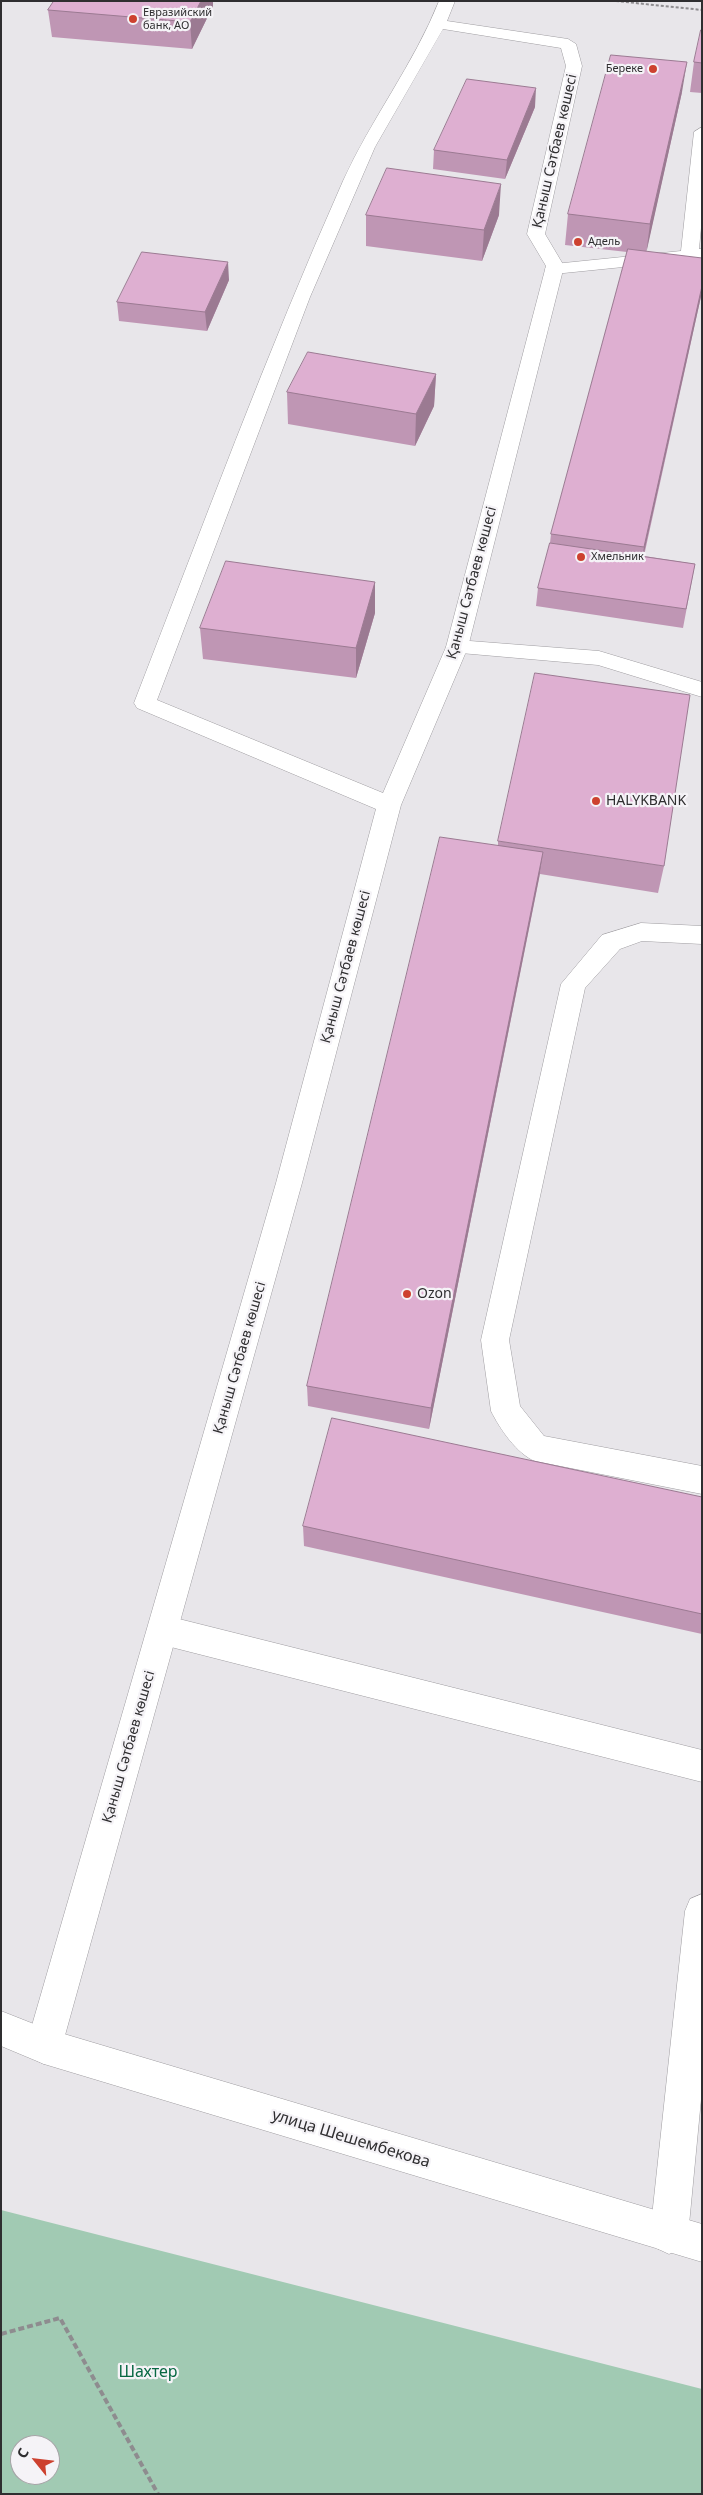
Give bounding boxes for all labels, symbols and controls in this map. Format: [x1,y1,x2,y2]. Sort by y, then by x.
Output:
place label: Евразийский банк, АО [143,6,212,32]
marker: Евразийский банк, АО [127,13,139,25]
place label: Береке [606,62,643,76]
marker: Береке [647,63,659,75]
street label: Қаныш Сәтбаев көшесі [529,72,581,230]
place label: Адель [588,235,620,249]
marker: Адель [572,236,584,248]
street label: Қаныш Сәтбаев көшесі [444,505,500,661]
place label: Хмельник [591,550,644,564]
marker: Хмельник [575,551,587,563]
place label: HALYKBANK [606,793,686,809]
marker: HALYKBANK [590,795,602,807]
street label: Қаныш Сәтбаев көшесі [318,889,374,1045]
street label: Қаныш Сәтбаев көшесі [210,1280,270,1436]
place label: Ozon [417,1286,452,1302]
marker: Ozon [401,1288,413,1300]
street label: Қаныш Сәтбаев көшесі [99,1669,159,1825]
street label: улица Шешембекова [270,2106,432,2172]
park label: Шахтер [118,2362,178,2382]
north arrow [10,2435,60,2485]
text: С [12,2444,33,2462]

